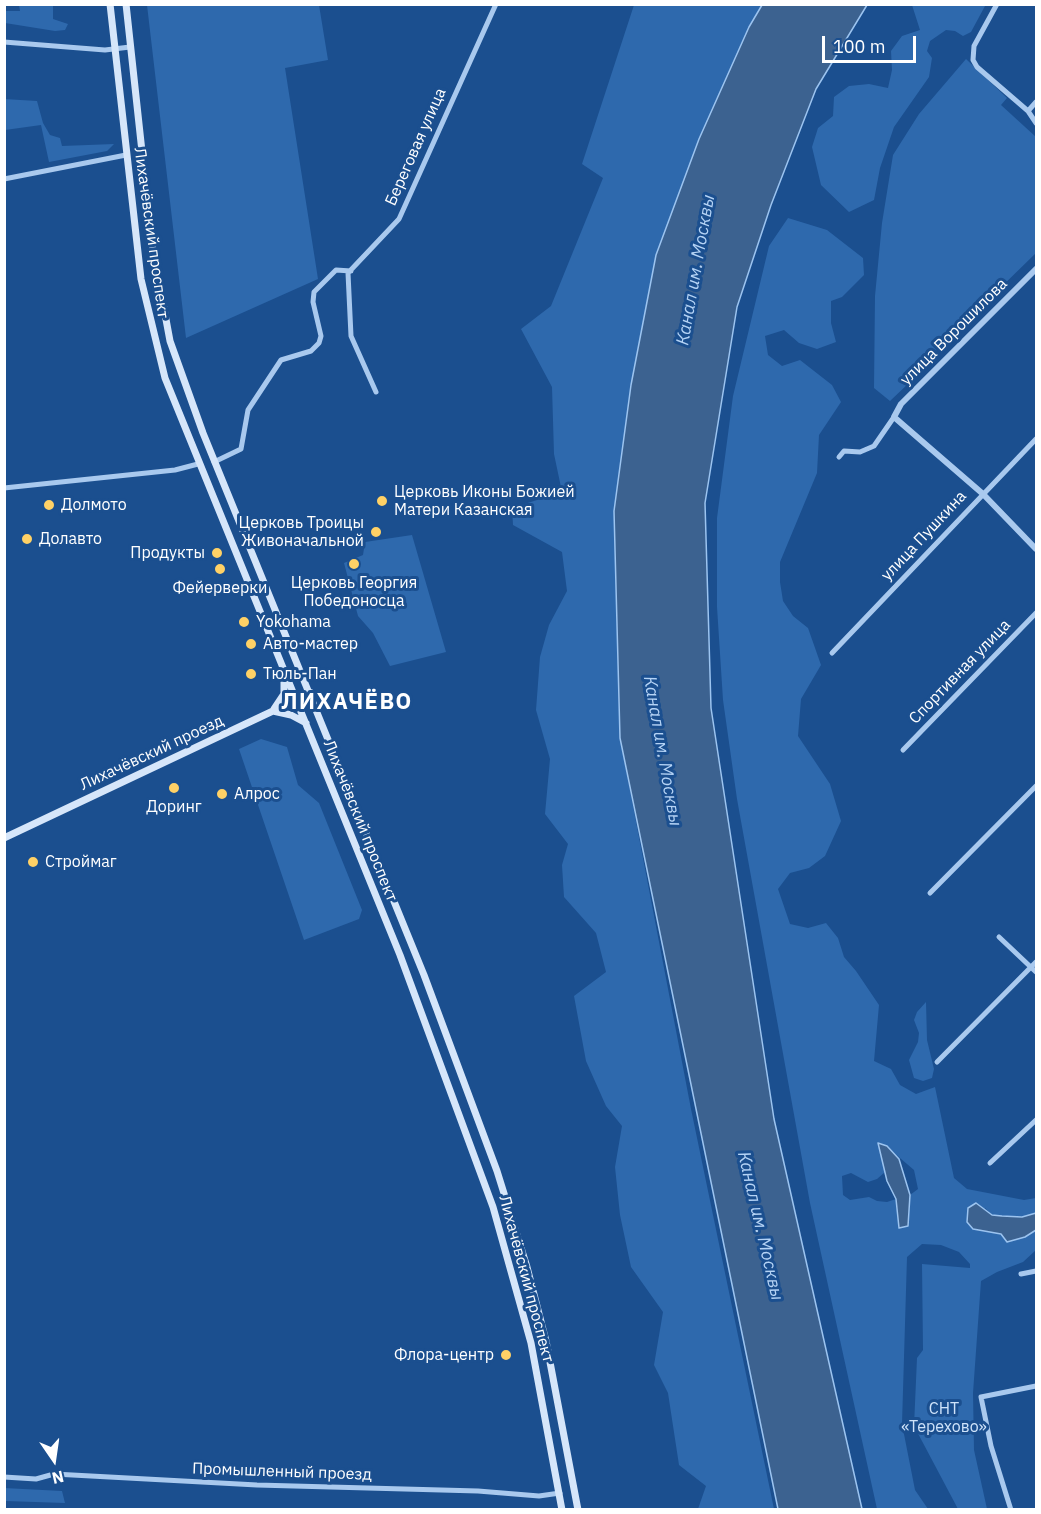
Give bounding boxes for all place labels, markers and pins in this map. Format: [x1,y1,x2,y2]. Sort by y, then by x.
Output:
place label: Церковь Иконы Божией Матери Казанская [394,482,575,520]
marker: Церковь Иконы Божией Матери Казанская [375,494,389,508]
place label: Долмото [61,495,127,515]
marker: Долмото [42,498,56,512]
place label: Церковь Троицы Живоначальной [239,513,364,551]
marker: Церковь Троицы Живоначальной [369,525,383,539]
place label: Долавто [39,529,102,549]
marker: Долавто [20,532,34,546]
place label: Продукты [130,543,205,563]
marker: Продукты [210,546,224,560]
marker: Церковь Георгия Победоносца [347,557,361,571]
marker: Фейерверки [213,562,227,576]
place label: Церковь Георгия Победоносца [291,573,417,611]
place label: Фейерверки [173,578,267,598]
place label: Yokohama [256,612,331,632]
marker: Yokohama [237,615,251,629]
place label: Авто-мастер [263,634,358,654]
marker: Авто-мастер [244,637,258,651]
place label: Тюль-Пан [263,664,337,684]
marker: Тюль-Пан [244,667,258,681]
marker: Доринг [167,781,181,795]
place label: Алрос [234,784,280,804]
marker: Алрос [215,787,229,801]
place label: Доринг [146,797,202,817]
place label: Строймаг [45,852,117,872]
marker: Строймаг [26,855,40,869]
place label: Флора-центр [394,1345,494,1365]
marker: Флора-центр [499,1348,513,1362]

